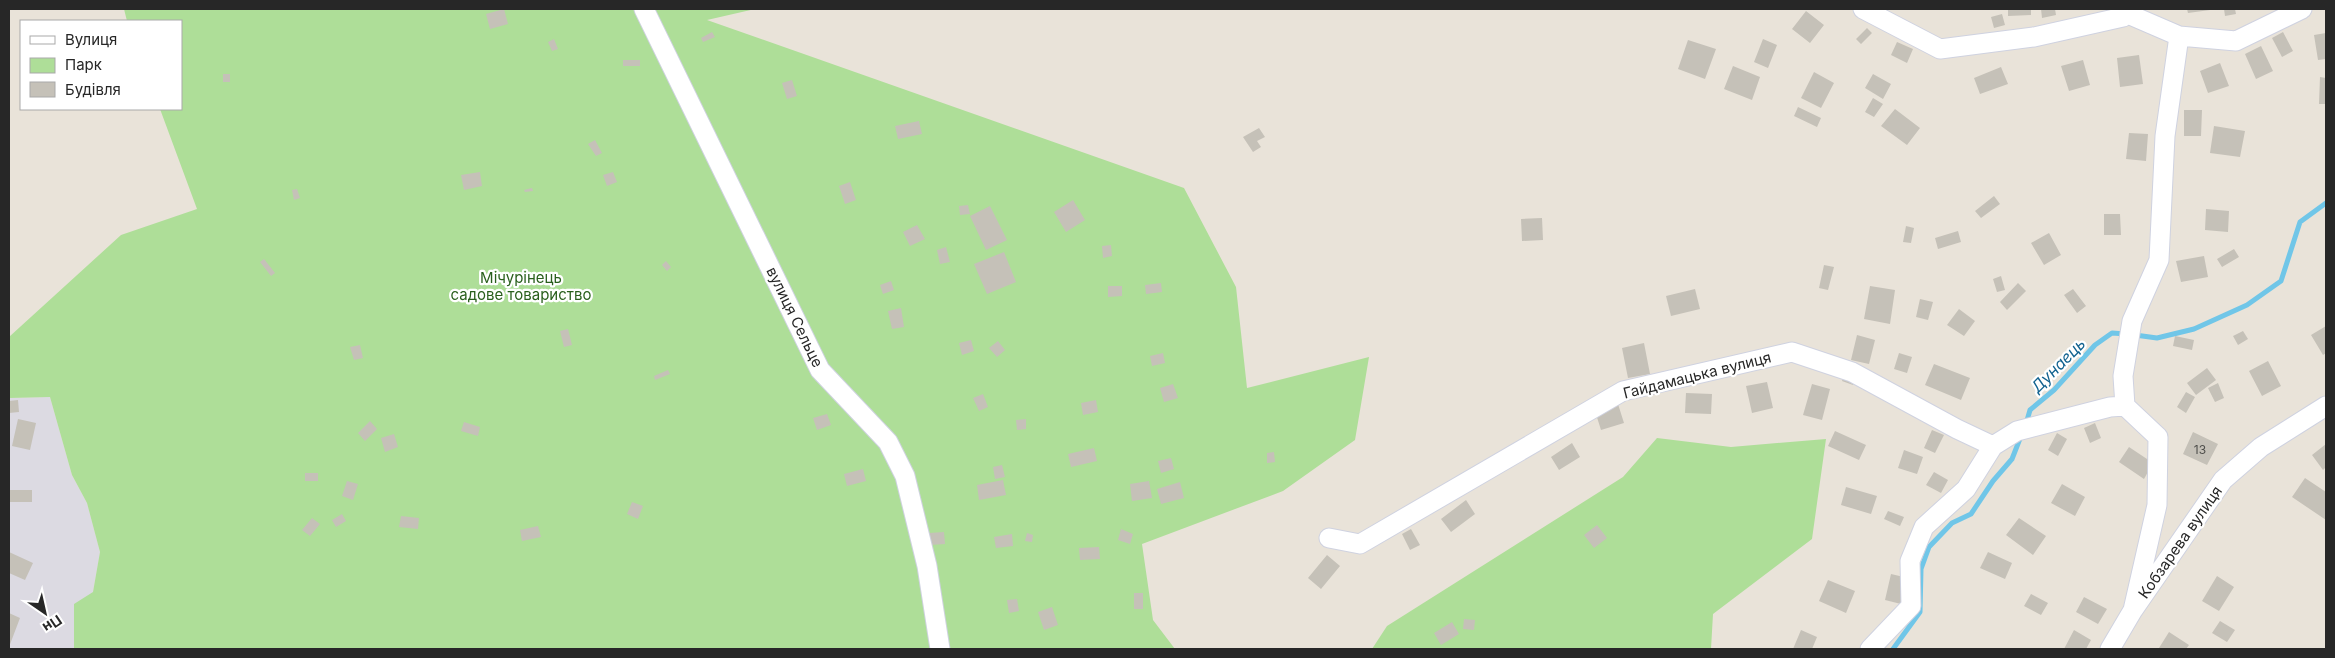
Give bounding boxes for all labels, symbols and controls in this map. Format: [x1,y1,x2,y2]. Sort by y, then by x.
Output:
legend [20,20,182,110]
text: Вулиця [65,30,117,49]
text: Парк [65,55,102,74]
text: Будівля [65,80,121,99]
street label: вулиця Сельце [762,264,828,370]
park label: Мічурінець садове товариство [451,268,591,304]
water label: Дунаець [2026,333,2090,397]
street label: Гайдамацька вулиця [1621,347,1773,403]
house number: 13 [2194,442,2206,457]
street label: Кобзарева вулиця [2134,482,2226,602]
north arrow [20,588,70,638]
text: Пн [40,612,65,637]

